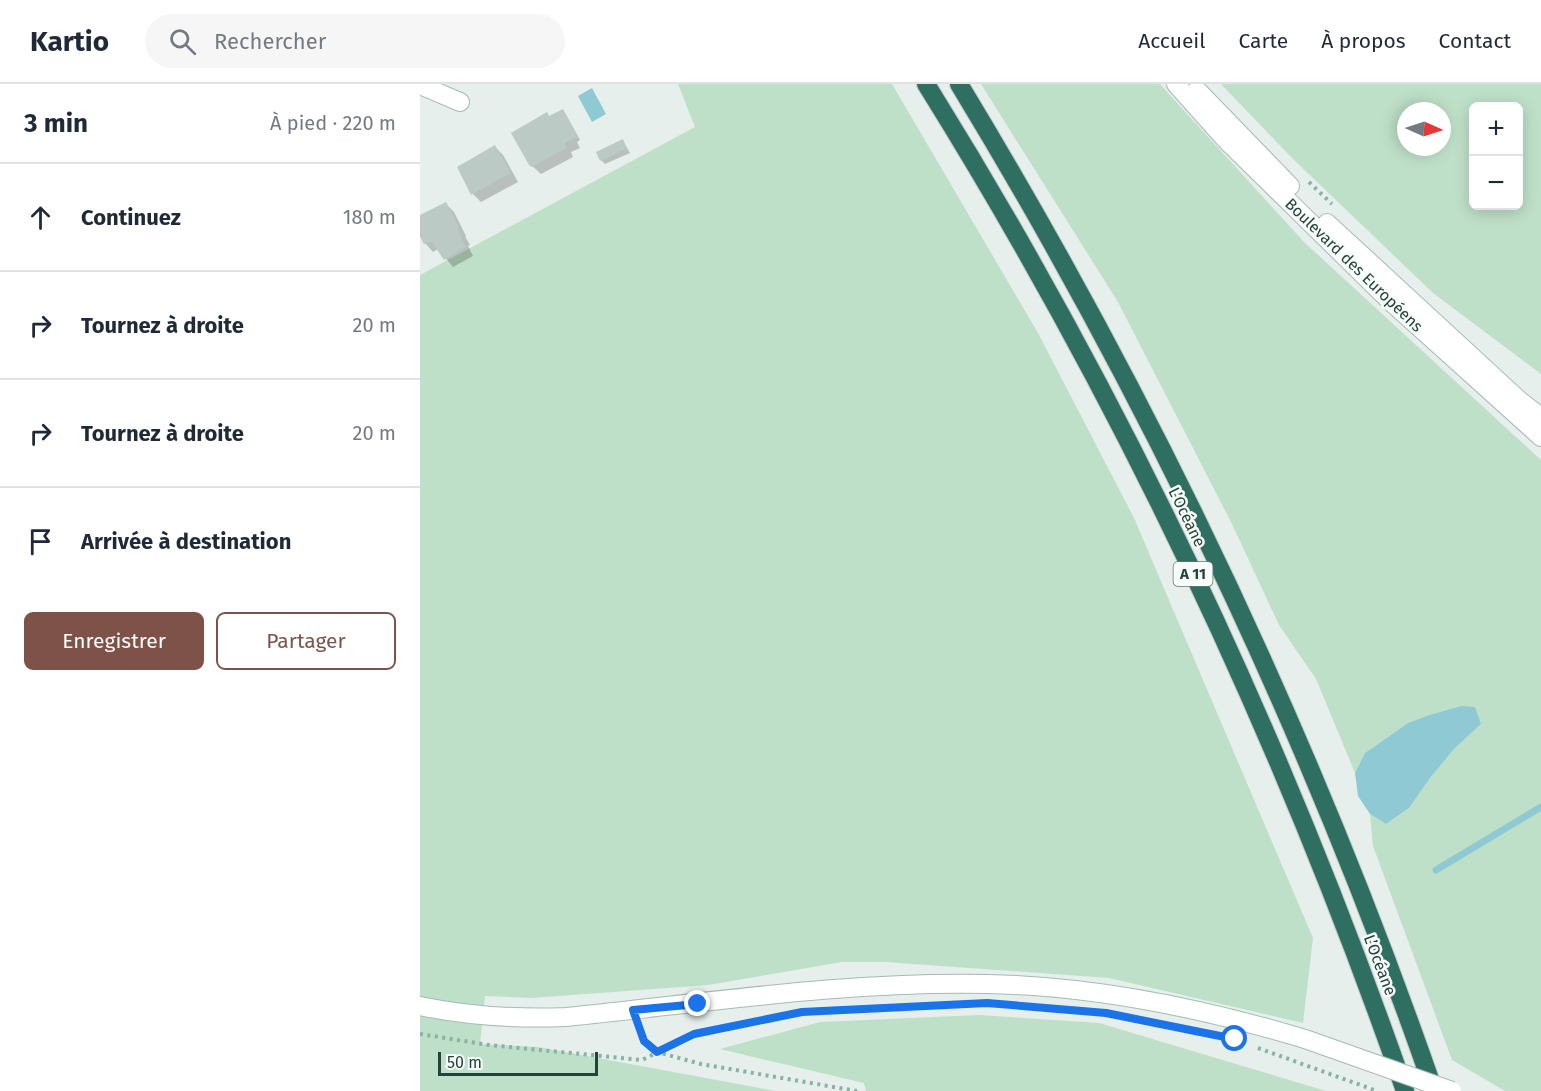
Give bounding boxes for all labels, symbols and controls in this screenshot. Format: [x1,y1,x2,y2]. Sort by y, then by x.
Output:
search box [145,14,565,68]
text: Kartio [30,25,109,58]
icon: search [166,25,199,58]
text: Rechercher [214,28,326,55]
text: Accueil [1138,28,1205,54]
text: Carte [1238,28,1288,54]
text: À propos [1321,28,1406,54]
text: Contact [1439,28,1511,54]
north arrow [1397,102,1451,156]
map controls [1469,102,1523,210]
button: + [1469,102,1523,156]
text: 3 min [24,108,88,139]
text: À pied · 220 m [270,111,396,135]
button: − [1469,156,1523,210]
street label: Boulevard des Européens [1281,194,1427,336]
icon: ahead [24,201,57,234]
text: Continuez [81,204,181,231]
text: 180 m [343,205,396,229]
icon: right [24,309,57,342]
text: Tournez à droite [81,312,244,339]
text: 20 m [353,313,396,337]
icon: right [24,417,57,450]
text: Tournez à droite [81,420,244,447]
text: 20 m [353,421,396,445]
street label: L’Océane [1164,484,1210,550]
icon: arrive [24,525,57,558]
text: Arrivée à destination [81,528,291,555]
road number: A 11 [1174,562,1212,586]
button: Enregistrer [24,612,204,670]
button: Partager [216,612,396,670]
street label: L’Océane [1360,932,1400,998]
route end [684,990,710,1016]
route start [1221,1025,1247,1051]
scale bar [438,1049,598,1076]
text: 50 m [447,1053,482,1072]

